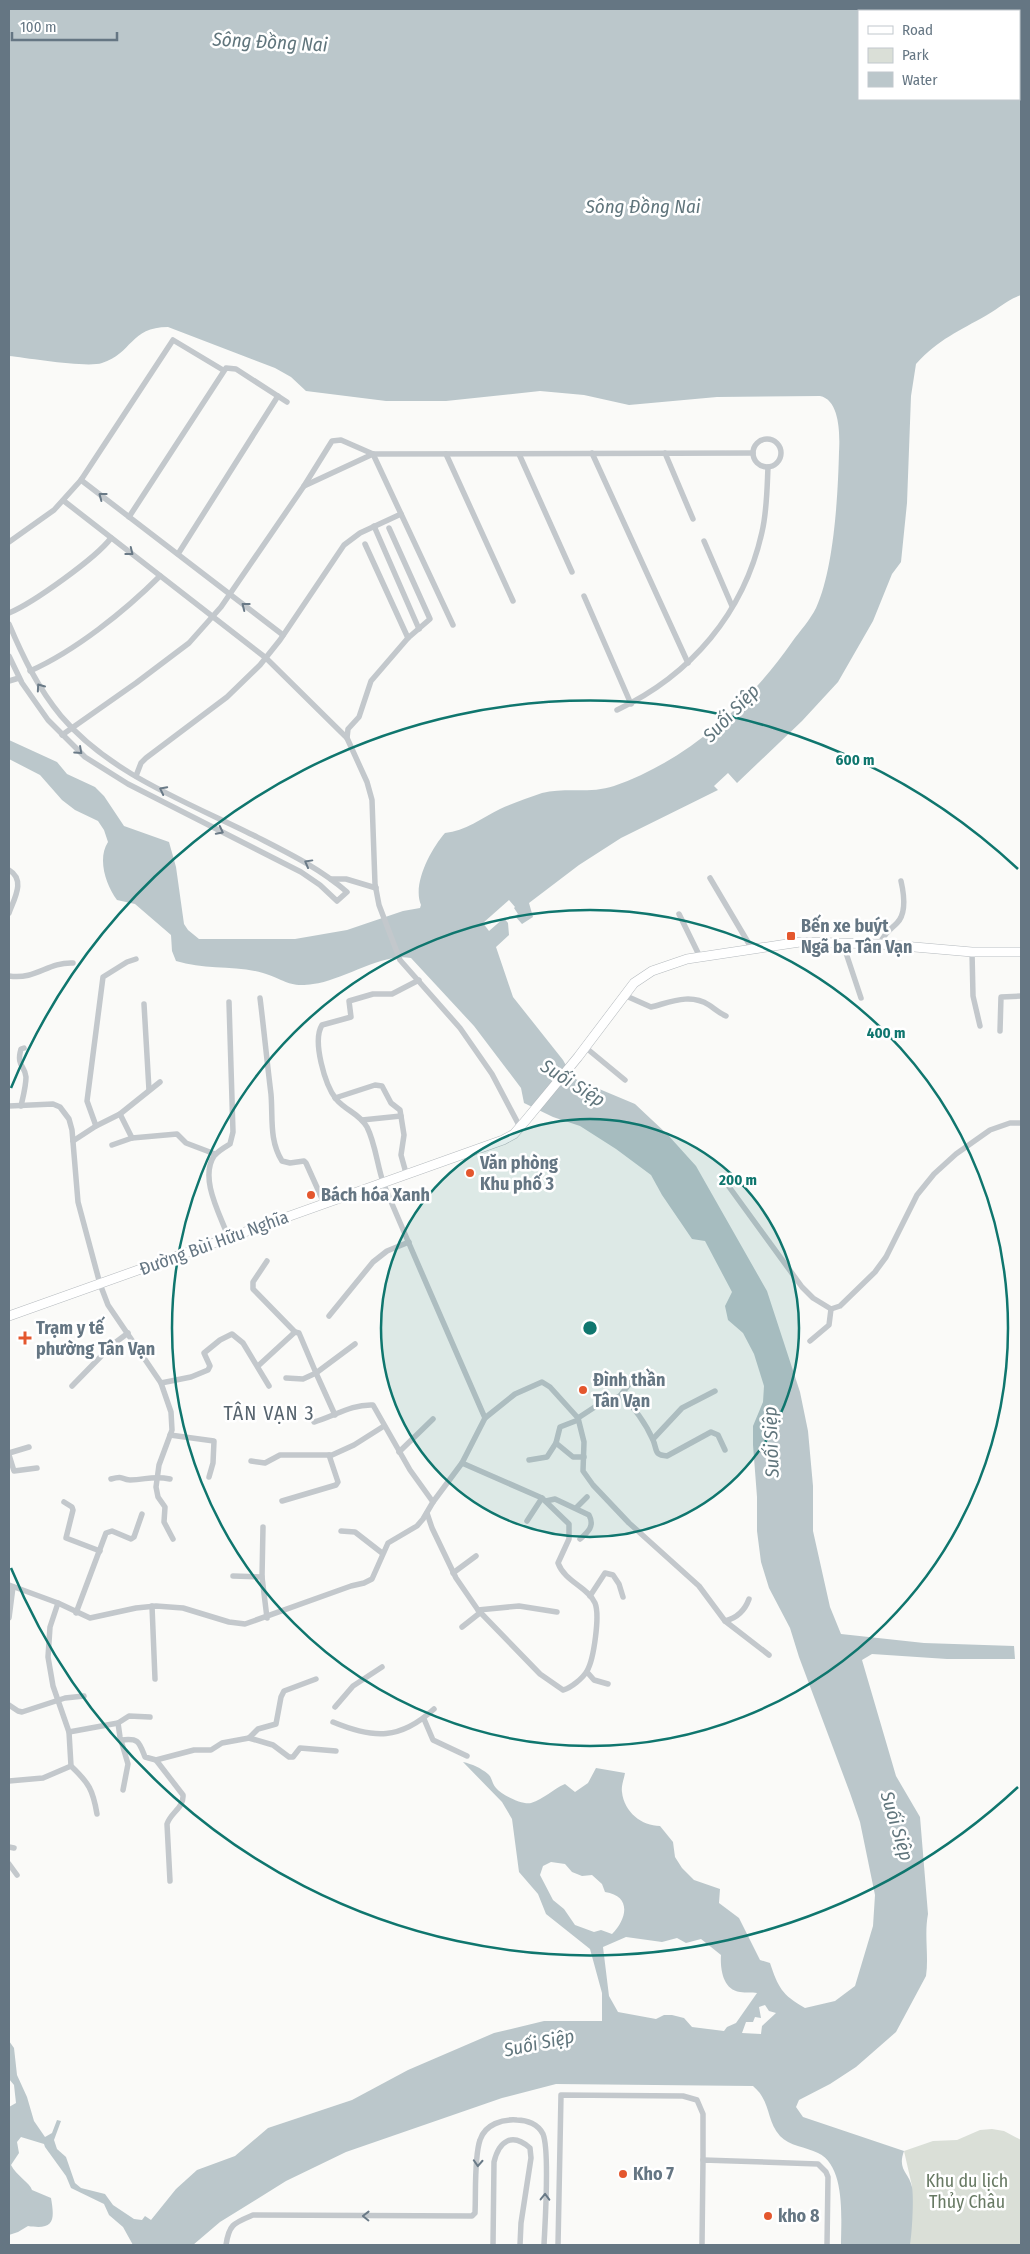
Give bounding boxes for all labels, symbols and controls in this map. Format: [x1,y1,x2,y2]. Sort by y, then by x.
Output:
scale bar [12,10,118,42]
legend [858,10,1020,100]
text: 100 m [20,18,57,36]
text: Road [902,21,933,39]
water label: Sông Đồng Nai [211,27,328,57]
text: Park [902,46,929,64]
text: Water [902,71,938,89]
water label: Sông Đồng Nai [584,195,701,218]
one-way arrow [99,494,108,502]
one-way arrow [124,547,133,555]
one-way arrow [242,603,251,611]
water label: Suối Siệp [697,679,764,747]
one-way arrow [37,683,46,692]
one-way arrow [73,745,82,754]
text: 600 m [836,751,874,769]
one-way arrow [159,786,168,796]
one-way arrow [215,825,224,835]
one-way arrow [304,859,313,869]
place label: Bến xe buýt Ngã ba Tân Vạn [801,914,912,958]
marker: Bến xe buýt Ngã ba Tân Vạn [785,930,797,942]
text: 400 m [867,1024,905,1042]
water label: Suối Siệp [536,1054,609,1112]
place label: Văn phòng Khu phố 3 [479,1152,558,1195]
marker: Văn phòng Khu phố 3 [464,1167,476,1179]
text: 200 m [718,1171,757,1189]
place label: Bách hóa Xanh [321,1184,430,1206]
marker: Bách hóa Xanh [305,1189,317,1201]
street label: Đường Bùi Hữu Nghĩa [137,1206,292,1280]
place label: Trạm y tế phường Tân Vạn [36,1316,155,1360]
centre of rings [581,1319,599,1337]
marker: Trạm y tế phường Tân Vạn [18,1331,32,1345]
place label: Đình thần Tân Vạn [593,1368,665,1412]
marker: Đình thần Tân Vạn [577,1384,589,1396]
district label: TÂN VẠN 3 [224,1401,314,1425]
water label: Suối Siệp [758,1406,784,1479]
water label: Suối Siệp [875,1788,918,1863]
water label: Suối Siệp [501,2024,576,2062]
one-way arrow [472,2159,483,2167]
place label: Kho 7 [633,2163,674,2185]
marker: Kho 7 [617,2168,629,2180]
park label: Khu du lịch Thủy Châu [926,2170,1008,2213]
one-way arrow [540,2192,550,2200]
place label: kho 8 [778,2205,820,2227]
marker: kho 8 [762,2210,774,2222]
one-way arrow [362,2211,370,2221]

